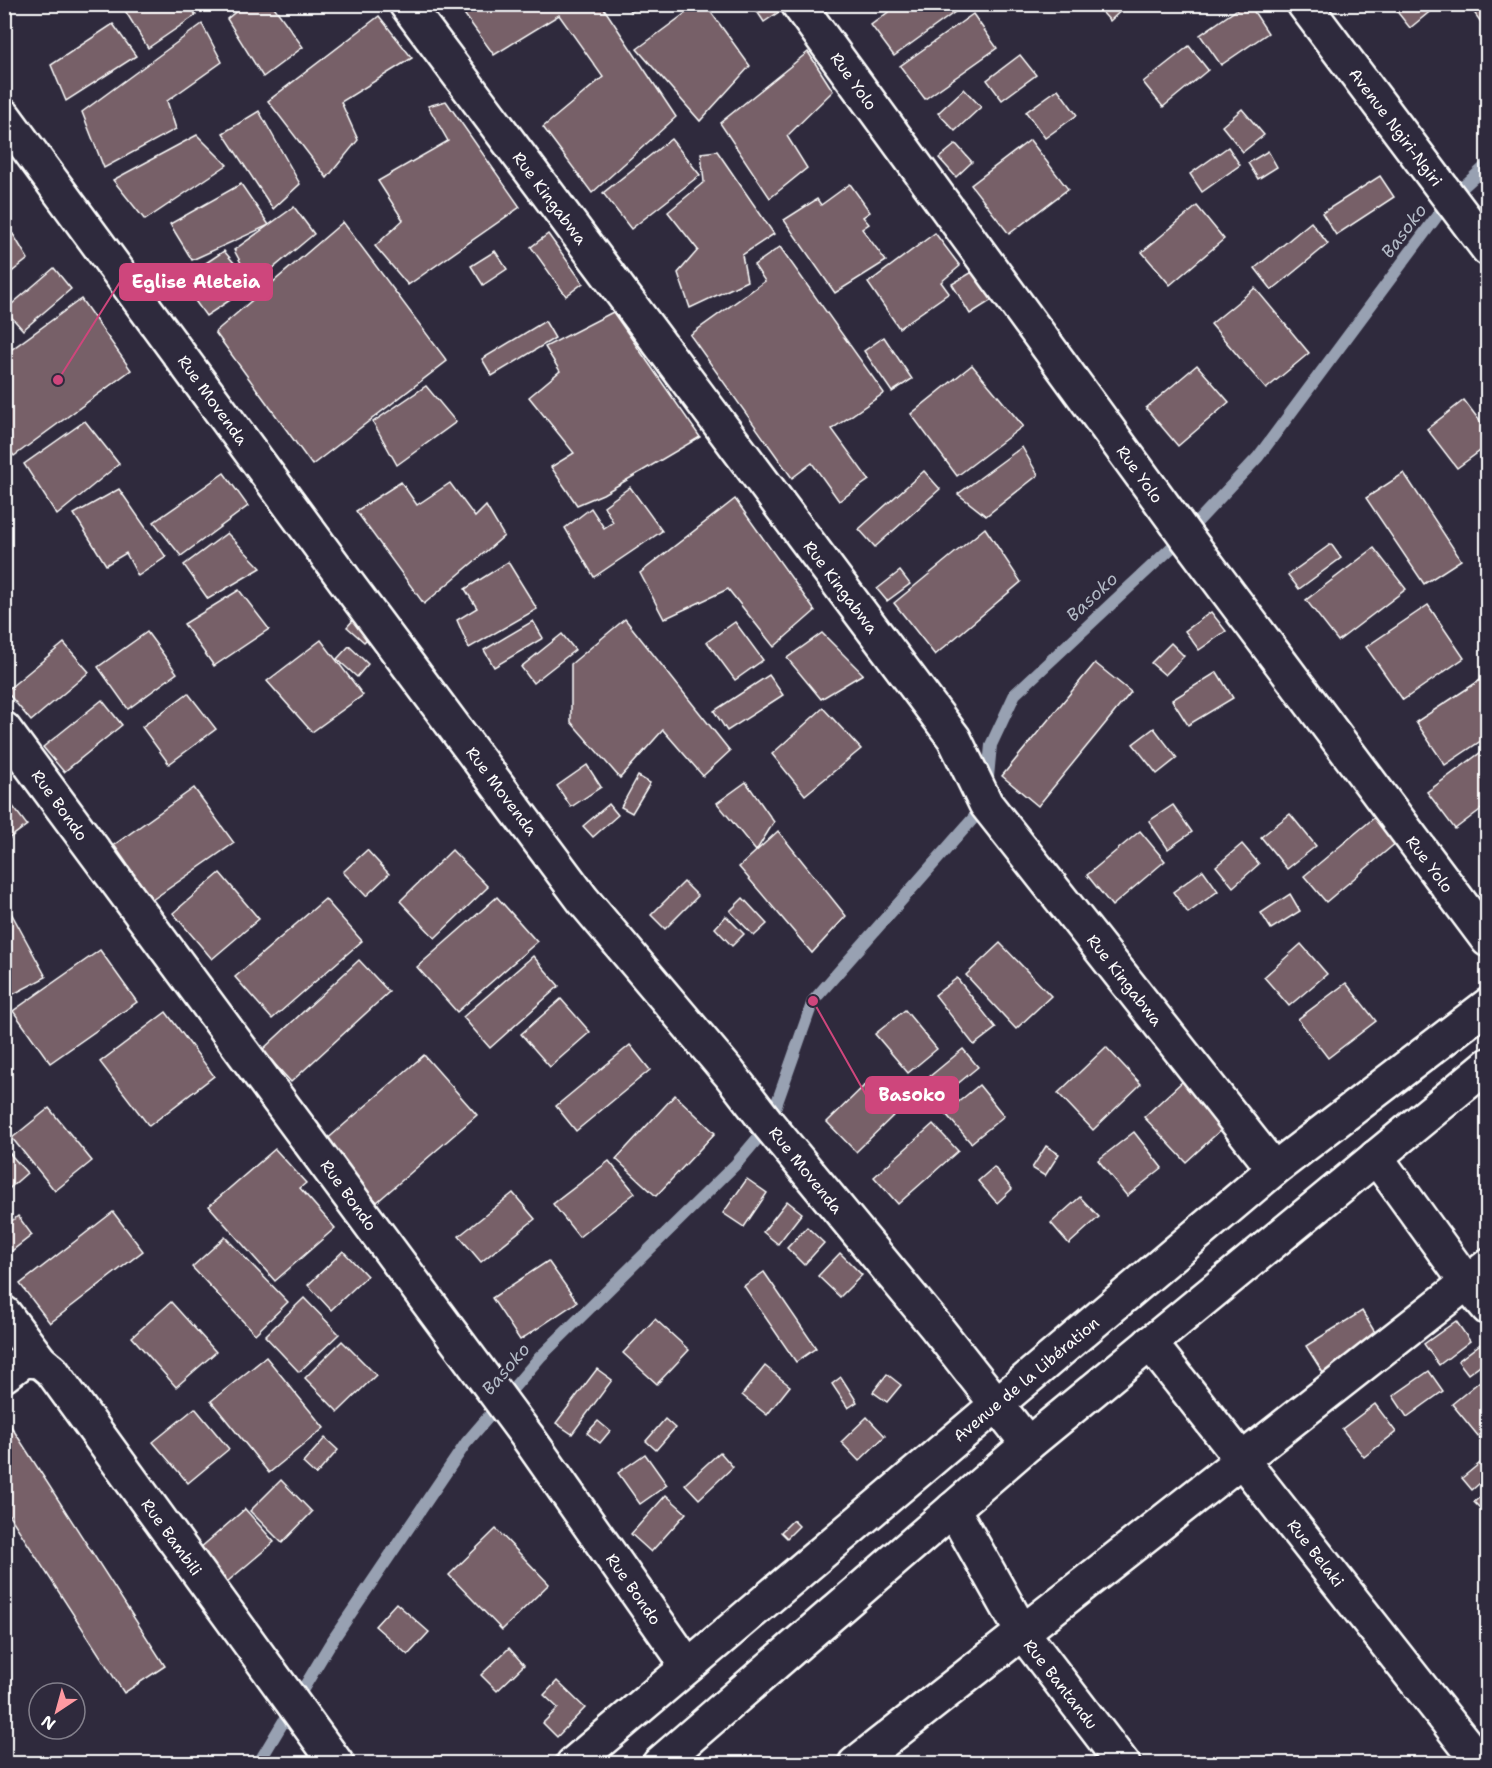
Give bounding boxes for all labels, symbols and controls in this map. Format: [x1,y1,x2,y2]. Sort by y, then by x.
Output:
street label: Rue Yolo [826,48,882,114]
street label: Avenue Ngiri-Ngiri [1344,64,1447,191]
street label: Rue Kingabwa [508,148,591,249]
water label: Basoko [1376,199,1432,263]
callout: Eglise Aleteia [120,264,272,300]
text: Eglise Aleteia [132,270,261,294]
street label: Rue Movenda [173,351,252,449]
street label: Rue Yolo [1112,441,1168,507]
street label: Rue Kingabwa [799,537,882,638]
water label: Basoko [1061,567,1123,627]
street label: Rue Movenda [461,743,542,840]
street label: Rue Bondo [27,766,92,845]
street label: Rue Yolo [1401,832,1458,897]
street label: Rue Kingabwa [1082,930,1167,1031]
callout: Basoko [866,1077,958,1113]
text: Basoko [878,1083,946,1107]
street label: Rue Movenda [764,1122,847,1218]
street label: Rue Bondo [316,1156,381,1235]
street label: Avenue de la Libération [949,1312,1104,1447]
water label: Basoko [477,1338,536,1400]
street label: Rue Bambili [137,1495,207,1580]
street label: Rue Belaki [1283,1515,1349,1592]
street label: Rue Bondo [601,1549,666,1629]
street label: Rue Bantandu [1019,1635,1102,1734]
north arrow [27,1681,87,1741]
text: N [37,1711,60,1735]

